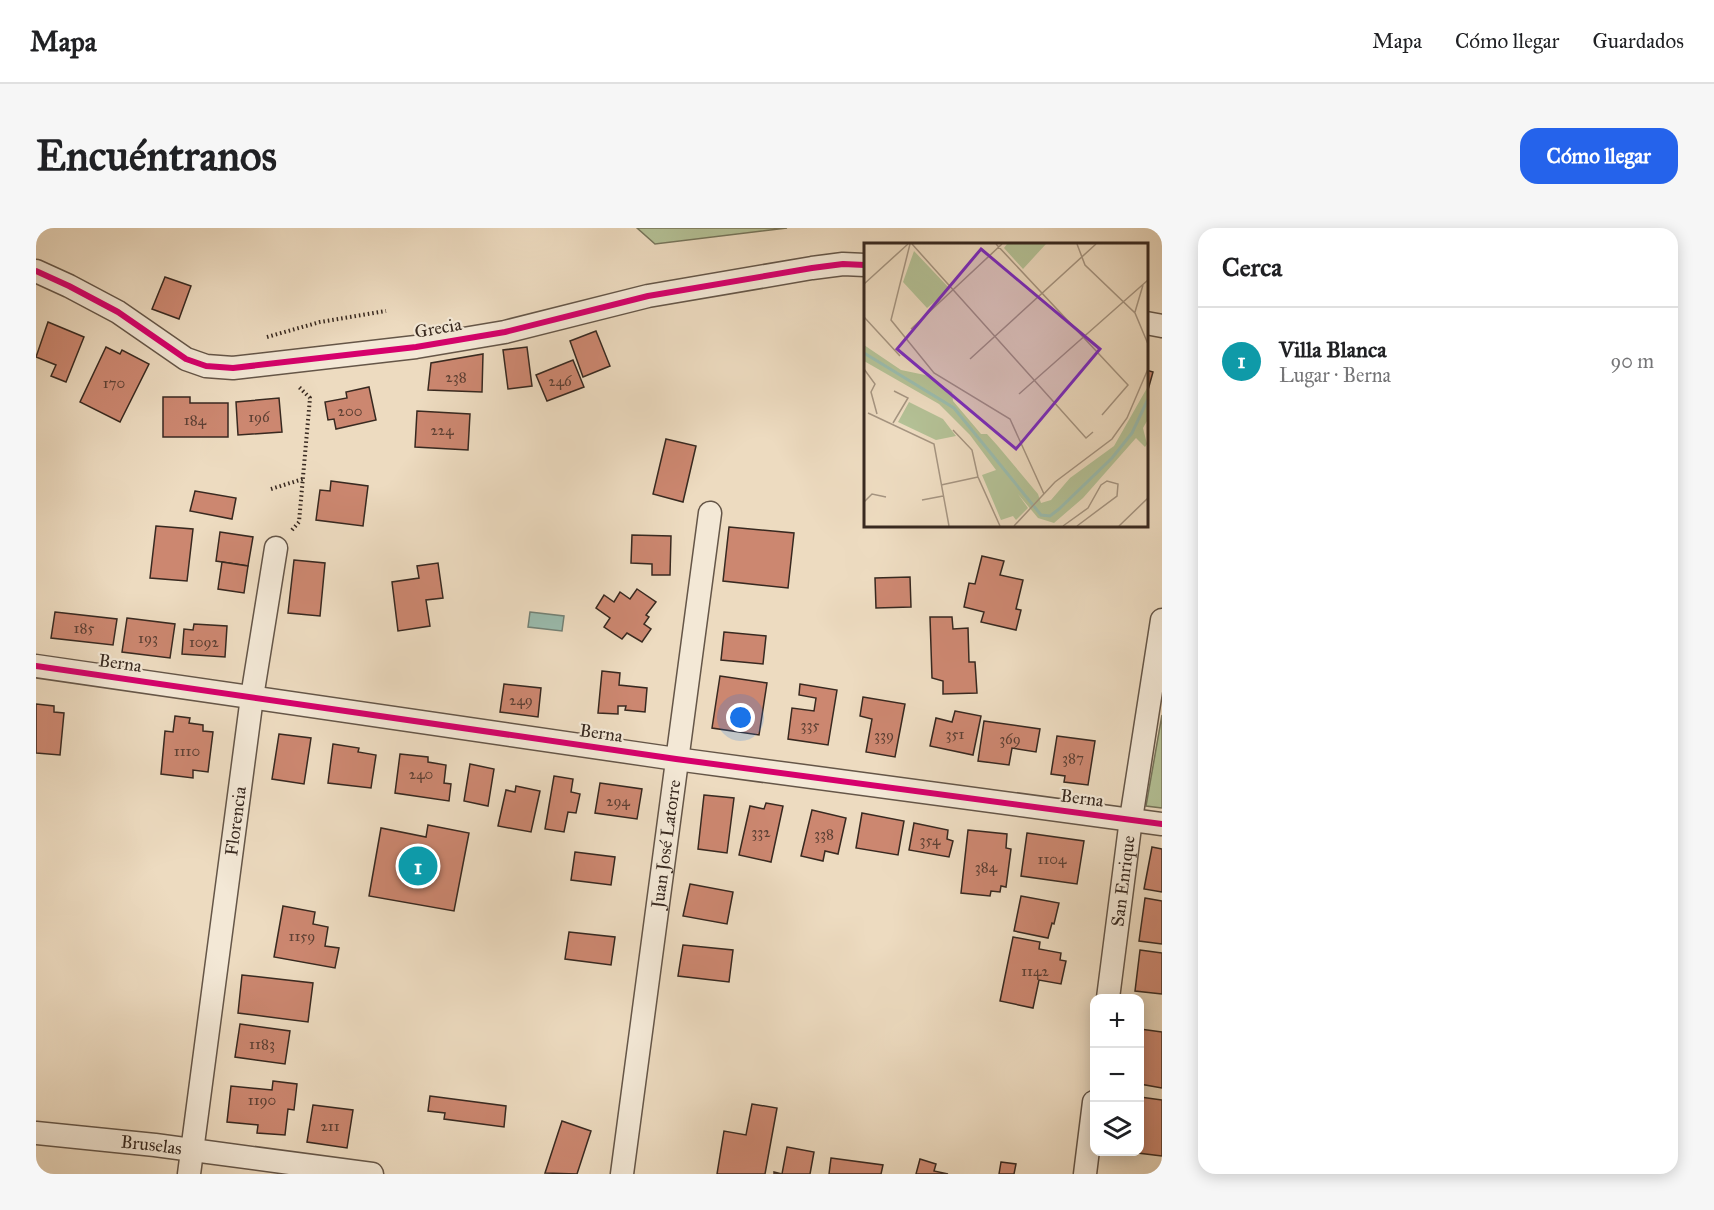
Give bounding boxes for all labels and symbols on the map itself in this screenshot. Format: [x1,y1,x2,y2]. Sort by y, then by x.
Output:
inset map [864,243,1147,526]
street label: Grecia [413,313,464,343]
house number: 238 [445,368,467,386]
house number: 246 [548,372,573,390]
house number: 170 [103,374,125,392]
house number: 200 [338,402,362,420]
house number: 196 [248,408,271,426]
house number: 184 [184,411,207,429]
house number: 224 [430,421,454,439]
house number: 185 [74,619,94,637]
house number: 193 [138,629,158,647]
house number: 1092 [189,633,220,651]
street label: Berna [97,649,143,677]
house number: 249 [509,691,533,709]
your location [726,703,755,732]
house number: 335 [801,716,820,734]
street label: Berna [578,719,624,747]
house number: 351 [946,725,965,743]
house number: 339 [874,726,894,744]
house number: 369 [999,730,1021,748]
house number: 1110 [174,742,200,760]
house number: 387 [1062,749,1084,767]
house number: 240 [409,765,433,783]
street label: Juan José Latorre [646,778,685,912]
street label: Berna [1059,784,1105,812]
street label: Florencia [220,785,251,857]
house number: 294 [606,792,631,810]
house number: 332 [751,823,771,841]
house number: 338 [814,825,834,843]
house number: 354 [920,831,941,849]
street label: San Enrique [1106,834,1140,928]
pin: 1 [398,844,437,888]
house number: 1104 [1038,850,1067,868]
house number: 384 [975,858,998,876]
house number: 1159 [289,927,315,945]
house number: 1142 [1021,962,1049,980]
house number: 1183 [249,1035,275,1053]
house number: 1190 [248,1091,276,1109]
house number: 211 [320,1117,340,1135]
street label: Bruselas [120,1131,183,1159]

